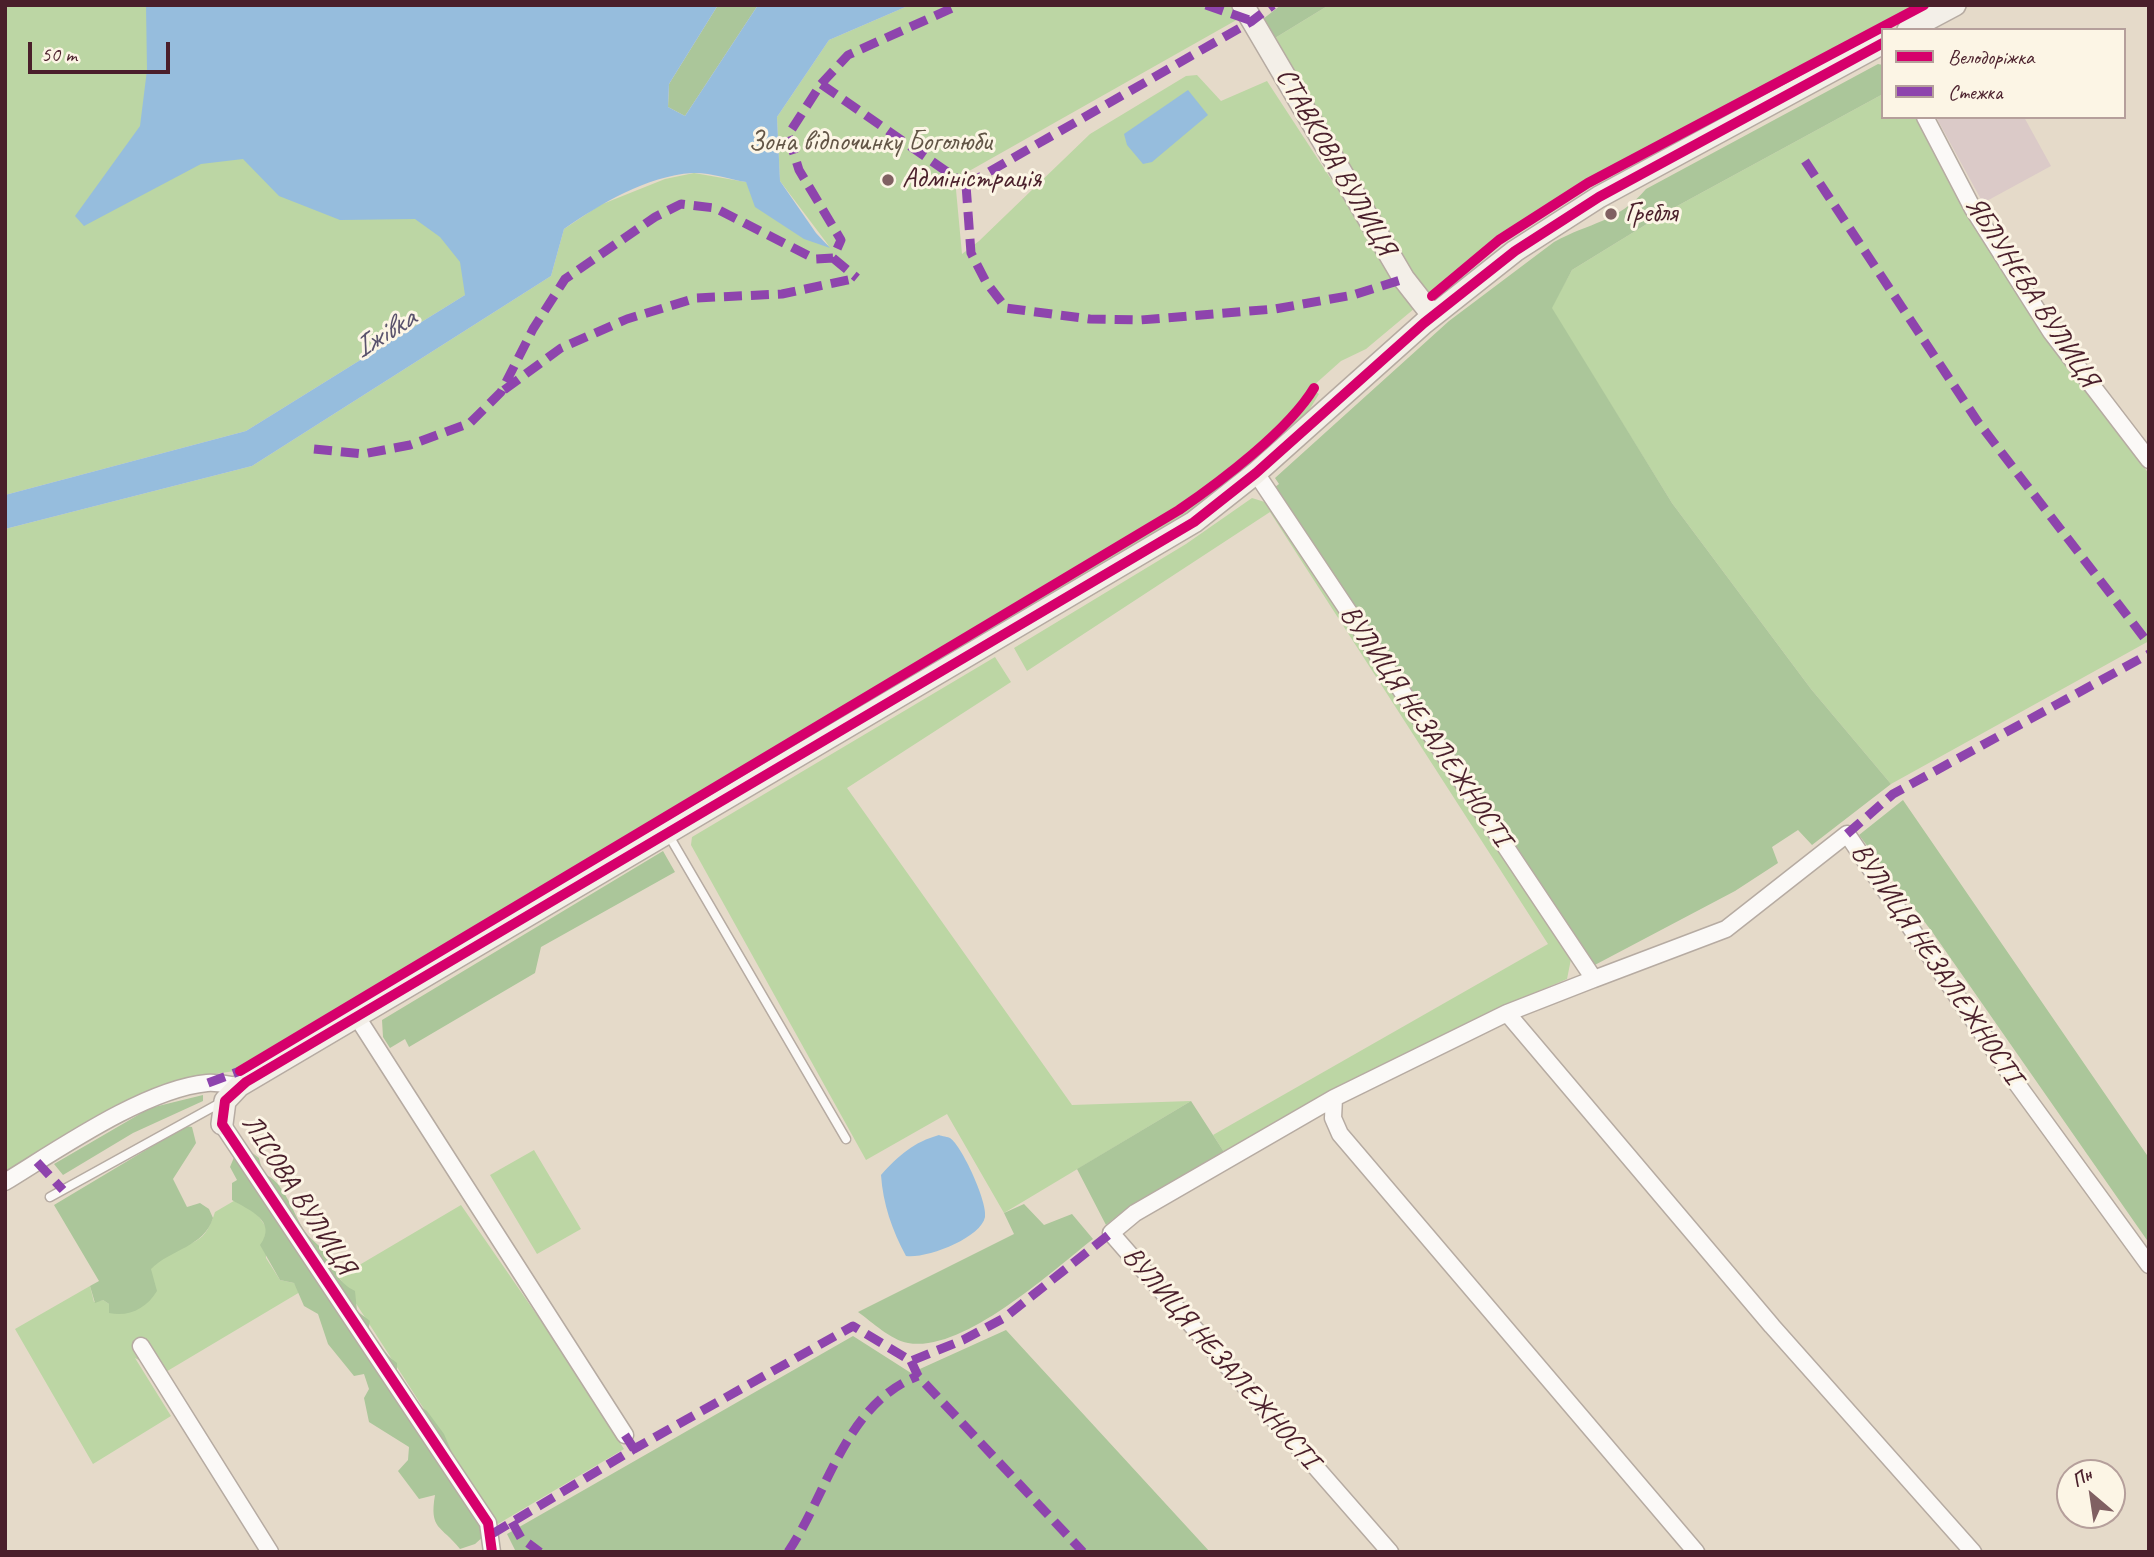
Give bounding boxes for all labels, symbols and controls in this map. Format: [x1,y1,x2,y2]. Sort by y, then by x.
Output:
scale bar [32,28,173,72]
legend [1881,28,2126,119]
text: 50 m [41,41,77,67]
text: Велодоріжка [1948,44,2034,70]
street label: СТАВКОВА ВУЛИЦЯ [1268,62,1402,262]
text: Стежка [1948,79,2002,105]
park label: Зона відпочинку Боголюби [748,126,992,160]
place label: Адміністрація [902,163,1041,197]
marker: Адміністрація [880,172,896,188]
street label: ЯБЛУНЕВА ВУЛИЦЯ [1957,190,2105,394]
place label: Гребля [1625,197,1677,231]
marker: Гребля [1603,206,1619,222]
water label: Іжівка [347,301,423,367]
street label: ВУЛИЦЯ НЕЗАЛЕЖНОСТІ [1332,599,1518,853]
street label: ВУЛИЦЯ НЕЗАЛЕЖНОСТІ [1843,837,2029,1091]
street label: ЛІСОВА ВУЛИЦЯ [234,1109,362,1281]
street label: ВУЛИЦЯ НЕЗАЛЕЖНОСТІ [1115,1240,1325,1476]
north arrow [2056,1459,2126,1529]
text: Пн [2067,1462,2096,1493]

